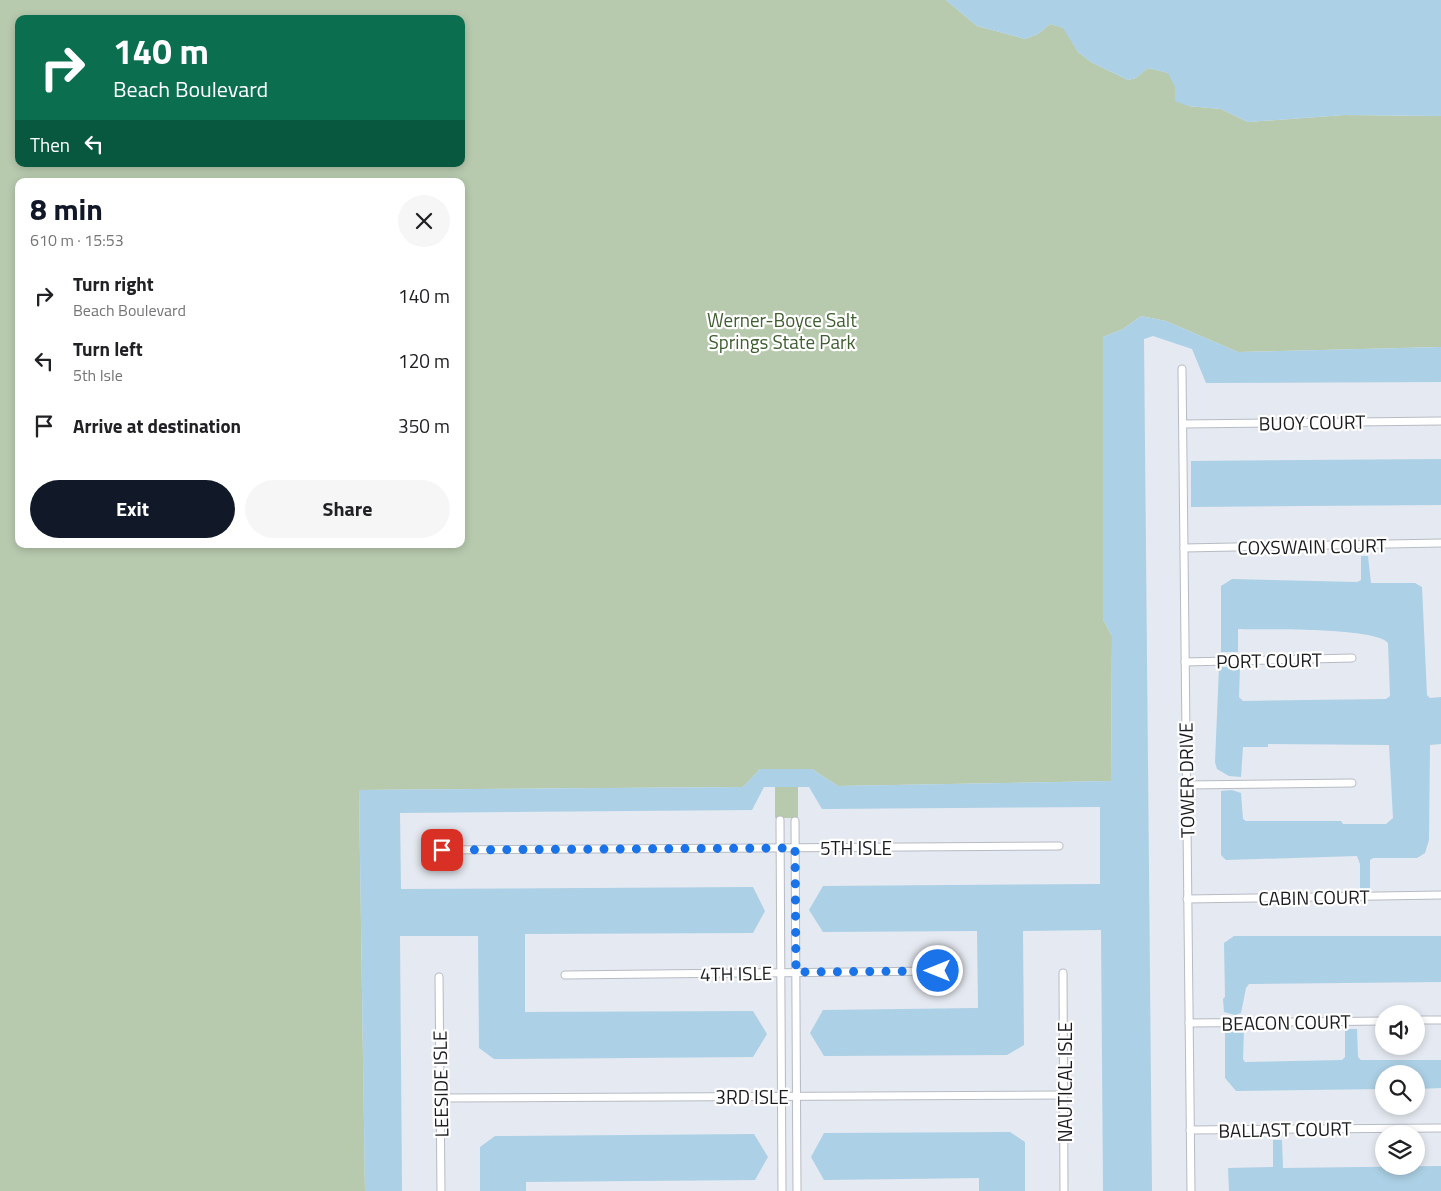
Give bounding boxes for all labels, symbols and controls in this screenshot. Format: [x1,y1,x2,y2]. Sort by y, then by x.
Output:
text: 140 m [113,24,209,78]
icon: right [30,35,95,100]
text: Beach Boulevard [113,72,268,106]
text: Then [30,130,70,159]
icon: left [80,130,108,158]
text: 8 min [30,186,103,232]
button: close [398,195,450,247]
text: 610 m · 15:53 [30,228,124,252]
text: Turn right [73,269,154,298]
text: 140 m [398,281,450,310]
icon: right [30,282,58,310]
text: Beach Boulevard [73,298,186,322]
park label: Werner-Boyce Salt Springs State Park [707,305,857,356]
text: Turn left [73,334,143,363]
text: 120 m [398,346,450,375]
icon: left [30,347,58,375]
text: 5th Isle [73,363,123,387]
street label: BUOY COURT [1258,407,1366,437]
text: Arrive at destination [73,411,241,440]
text: 350 m [398,411,450,440]
icon: arrive [30,412,58,440]
button: Exit [30,480,235,538]
button: Share [245,480,450,538]
street label: COXSWAIN COURT [1237,530,1387,562]
street label: PORT COURT [1216,645,1322,675]
street label: TOWER DRIVE [1170,722,1202,838]
pin [421,829,463,871]
street label: 5TH ISLE [820,833,892,862]
icon: arrive [428,836,456,864]
street label: CABIN COURT [1258,882,1370,912]
position arrow [911,944,963,996]
street label: 4TH ISLE [700,958,772,988]
map controls [1375,1005,1425,1175]
button: sound [1375,1005,1425,1055]
street label: BEACON COURT [1221,1006,1351,1038]
street label: NAUTICAL ISLE [1050,1022,1079,1142]
street label: LEESIDE ISLE [425,1030,455,1138]
button: search [1375,1065,1425,1115]
street label: 3RD ISLE [715,1082,789,1111]
street label: BALLAST COURT [1218,1113,1352,1145]
button: layers [1375,1125,1425,1175]

